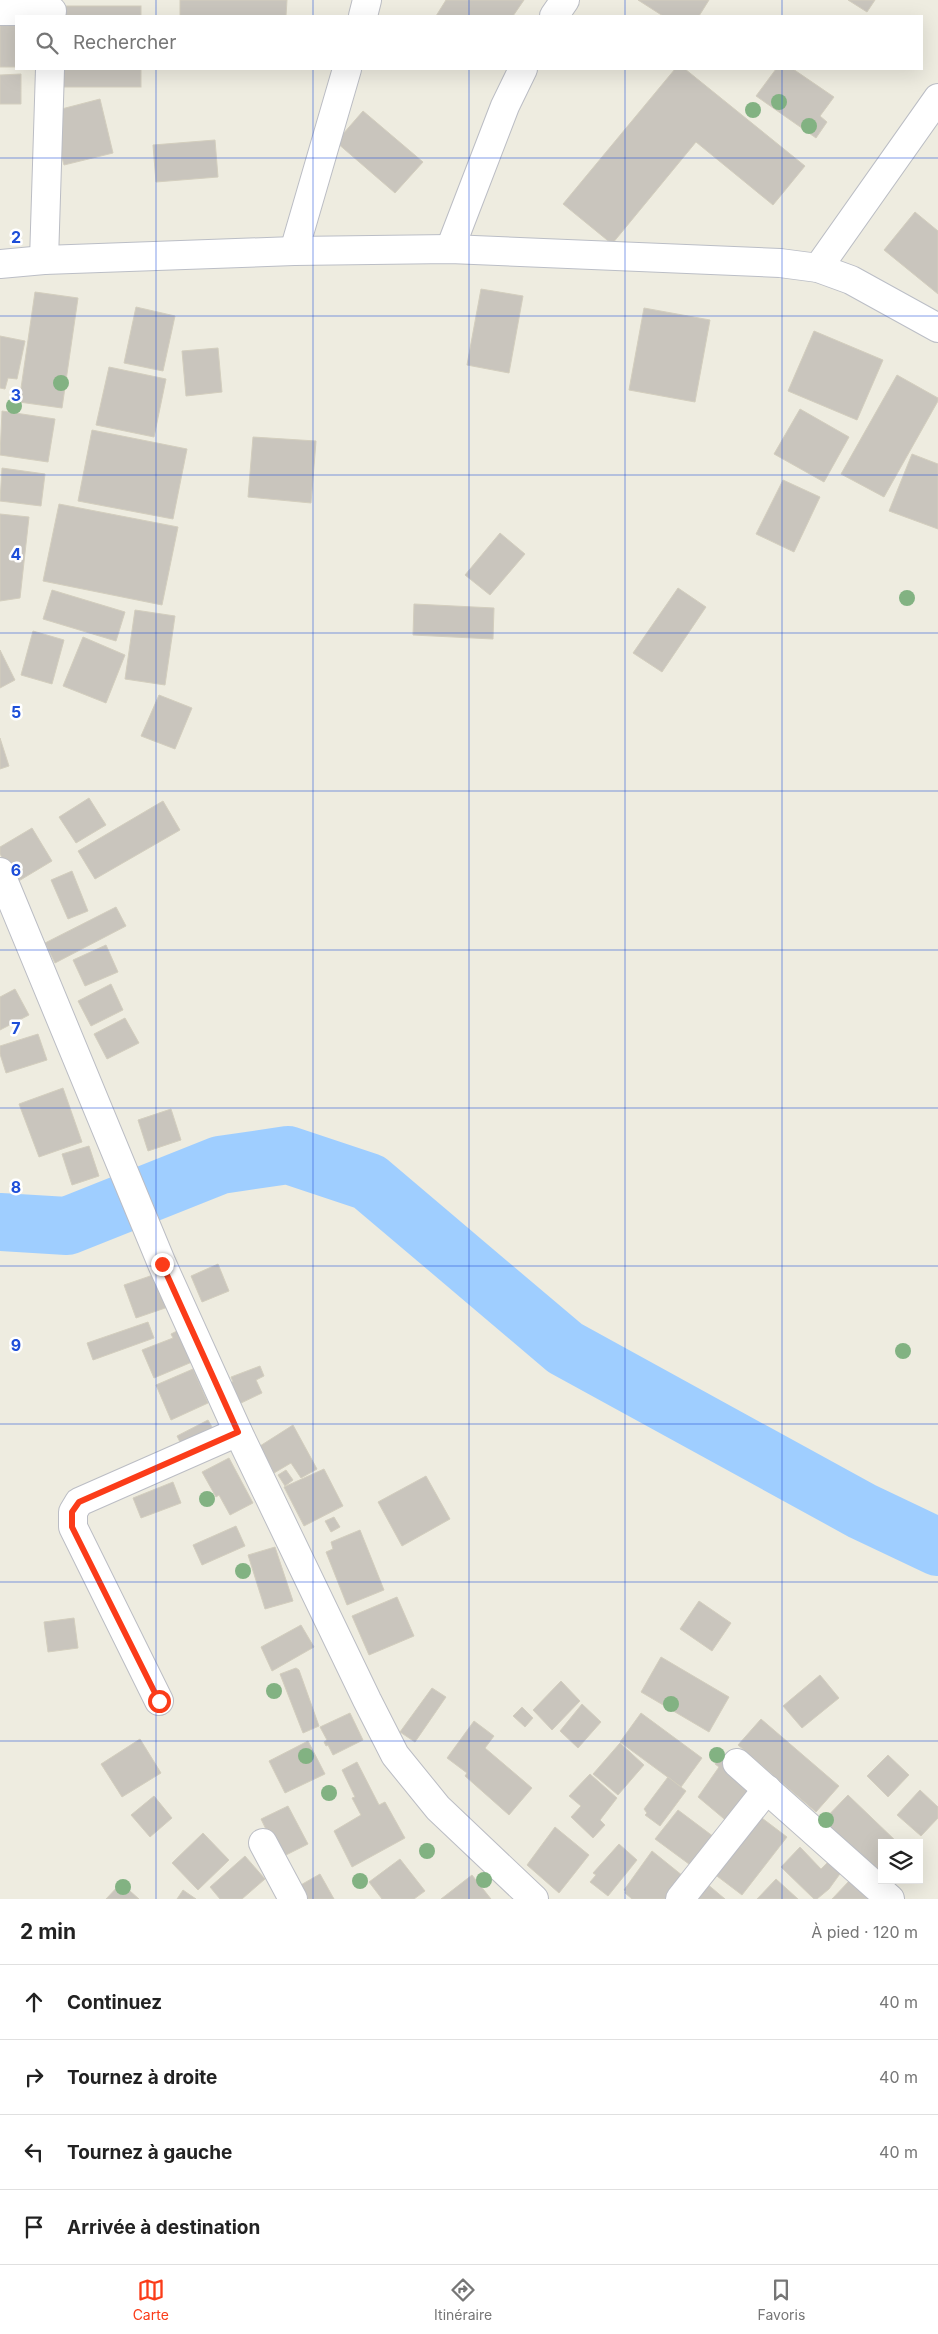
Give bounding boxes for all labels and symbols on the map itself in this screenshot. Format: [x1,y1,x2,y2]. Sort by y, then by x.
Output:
text: 2 [11,227,21,247]
text: 3 [11,385,21,405]
text: 4 [11,544,22,564]
text: 5 [11,702,21,722]
text: 6 [11,860,21,880]
text: 7 [11,1018,21,1038]
text: 8 [11,1177,21,1197]
route end [151,1253,174,1276]
text: 9 [11,1335,21,1355]
route start [148,1690,171,1713]

